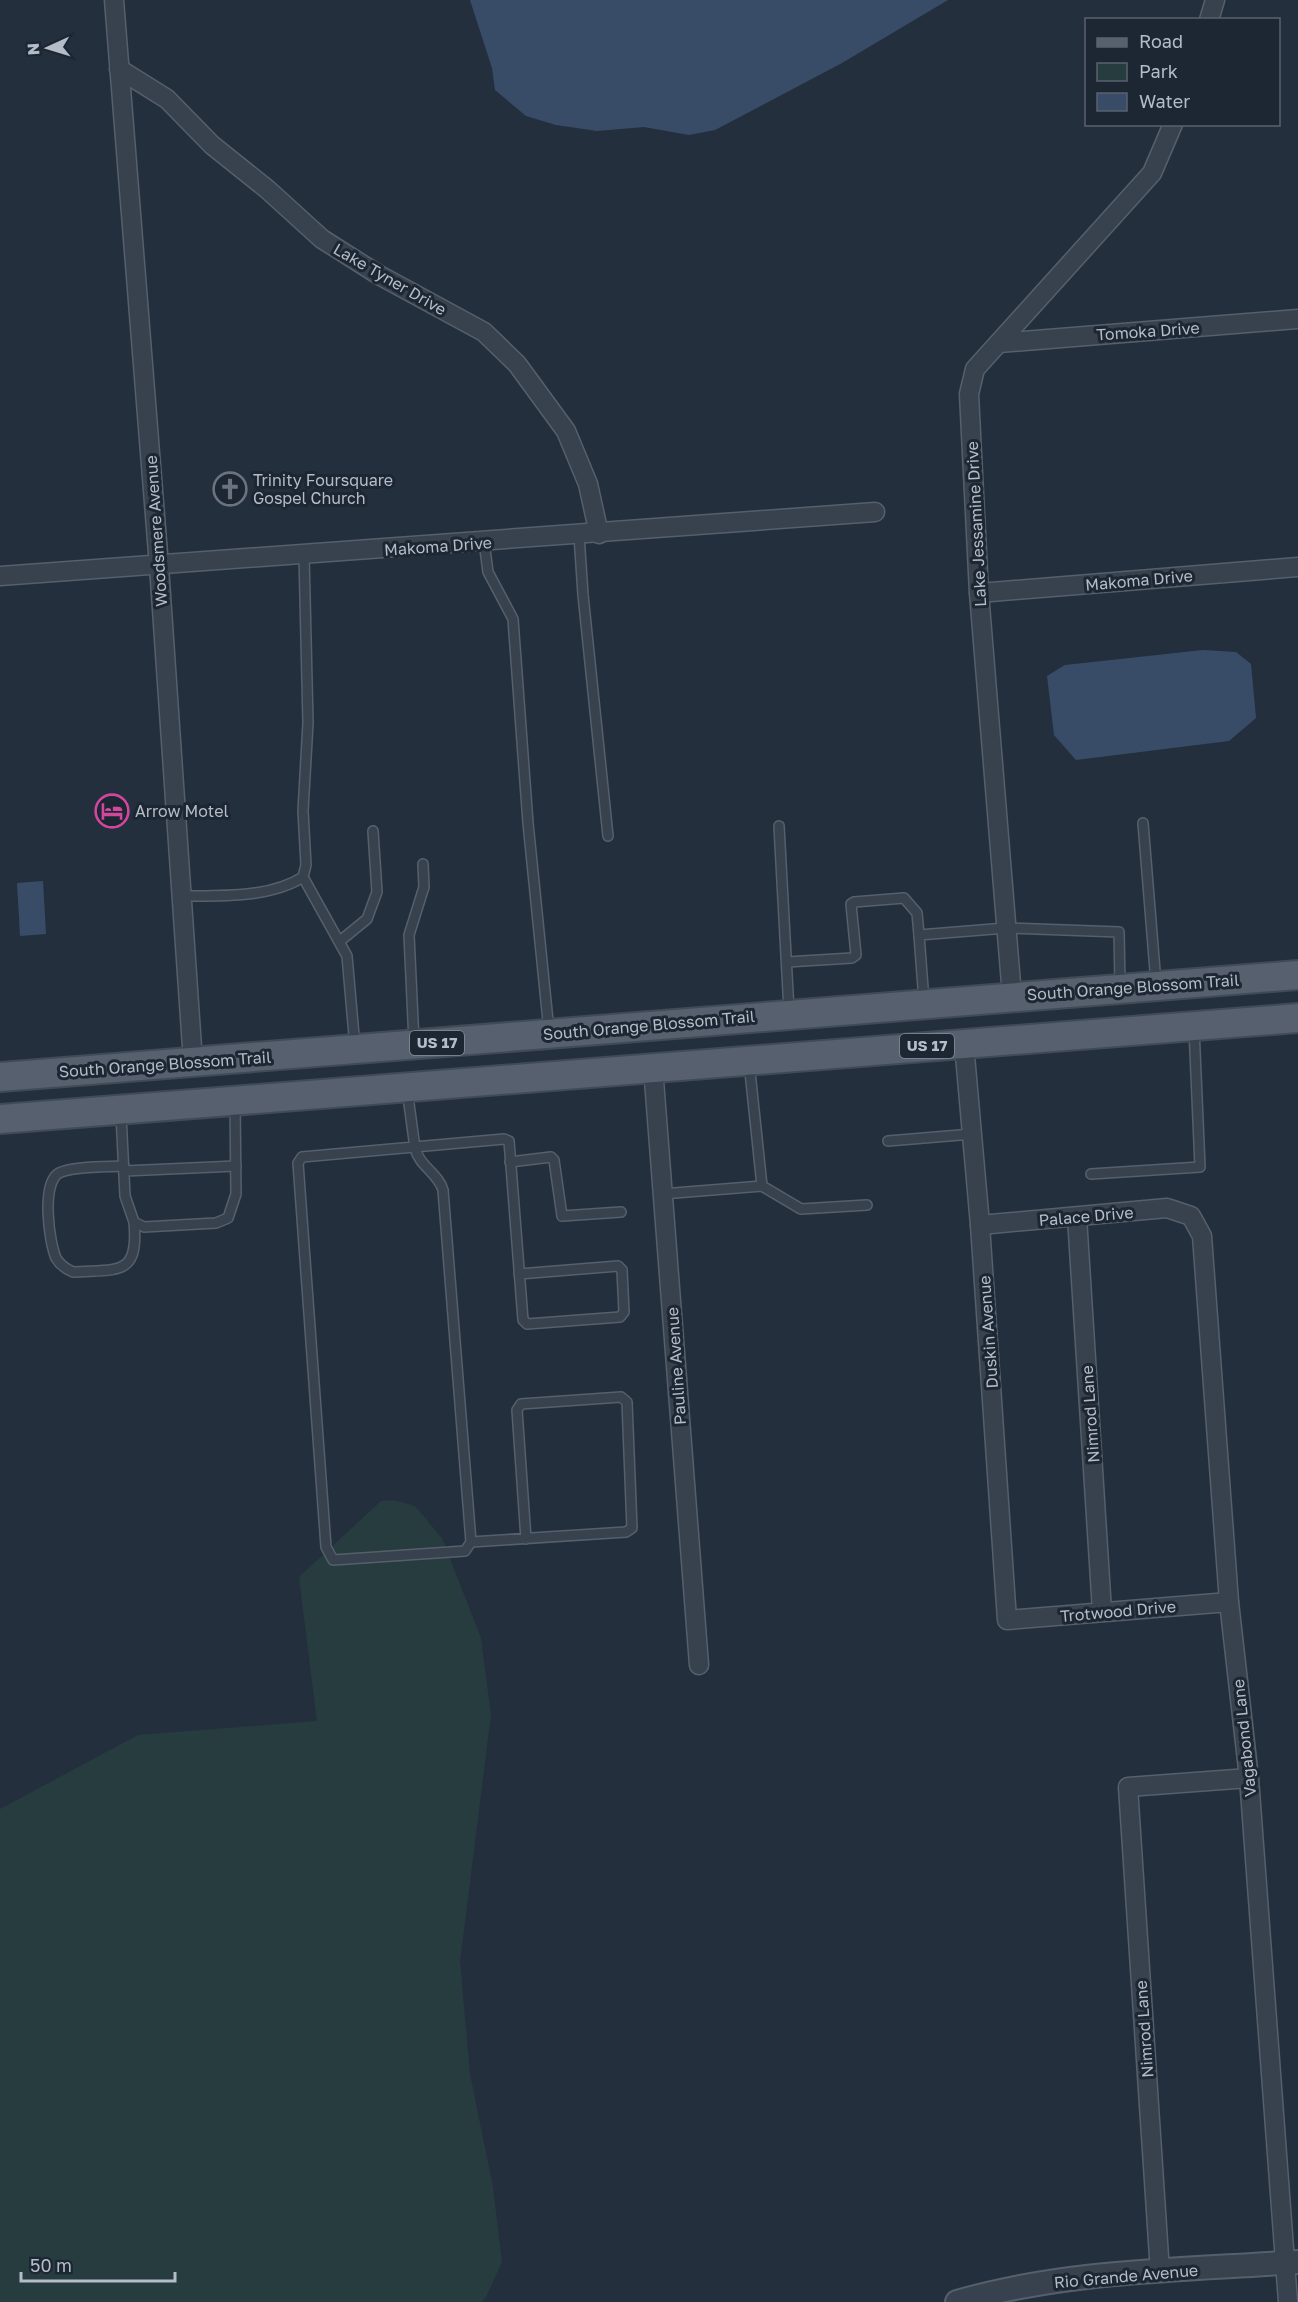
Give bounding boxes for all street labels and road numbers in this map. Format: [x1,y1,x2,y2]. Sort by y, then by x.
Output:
street label: Lake Tyner Drive [330,239,450,319]
street label: Tomoka Drive [1096,317,1200,345]
street label: Lake Jessamine Drive [962,441,990,607]
street label: Woodsmere Avenue [141,455,171,607]
street label: Makoma Drive [383,532,493,560]
street label: Makoma Drive [1084,565,1194,595]
street label: South Orange Blossom Trail [1026,970,1240,1004]
street label: South Orange Blossom Trail [542,1006,756,1044]
road number: US 17 [410,1031,464,1055]
road number: US 17 [900,1034,954,1058]
street label: South Orange Blossom Trail [58,1047,272,1081]
street label: Palace Drive [1038,1202,1134,1230]
street label: Duskin Avenue [974,1275,1002,1389]
street label: Pauline Avenue [662,1306,690,1426]
street label: Nimrod Lane [1077,1365,1103,1463]
street label: Trotwood Drive [1059,1596,1177,1626]
street label: Vagabond Lane [1228,1678,1260,1798]
street label: Nimrod Lane [1131,1980,1157,2078]
street label: Rio Grande Avenue [1053,2260,1199,2292]

